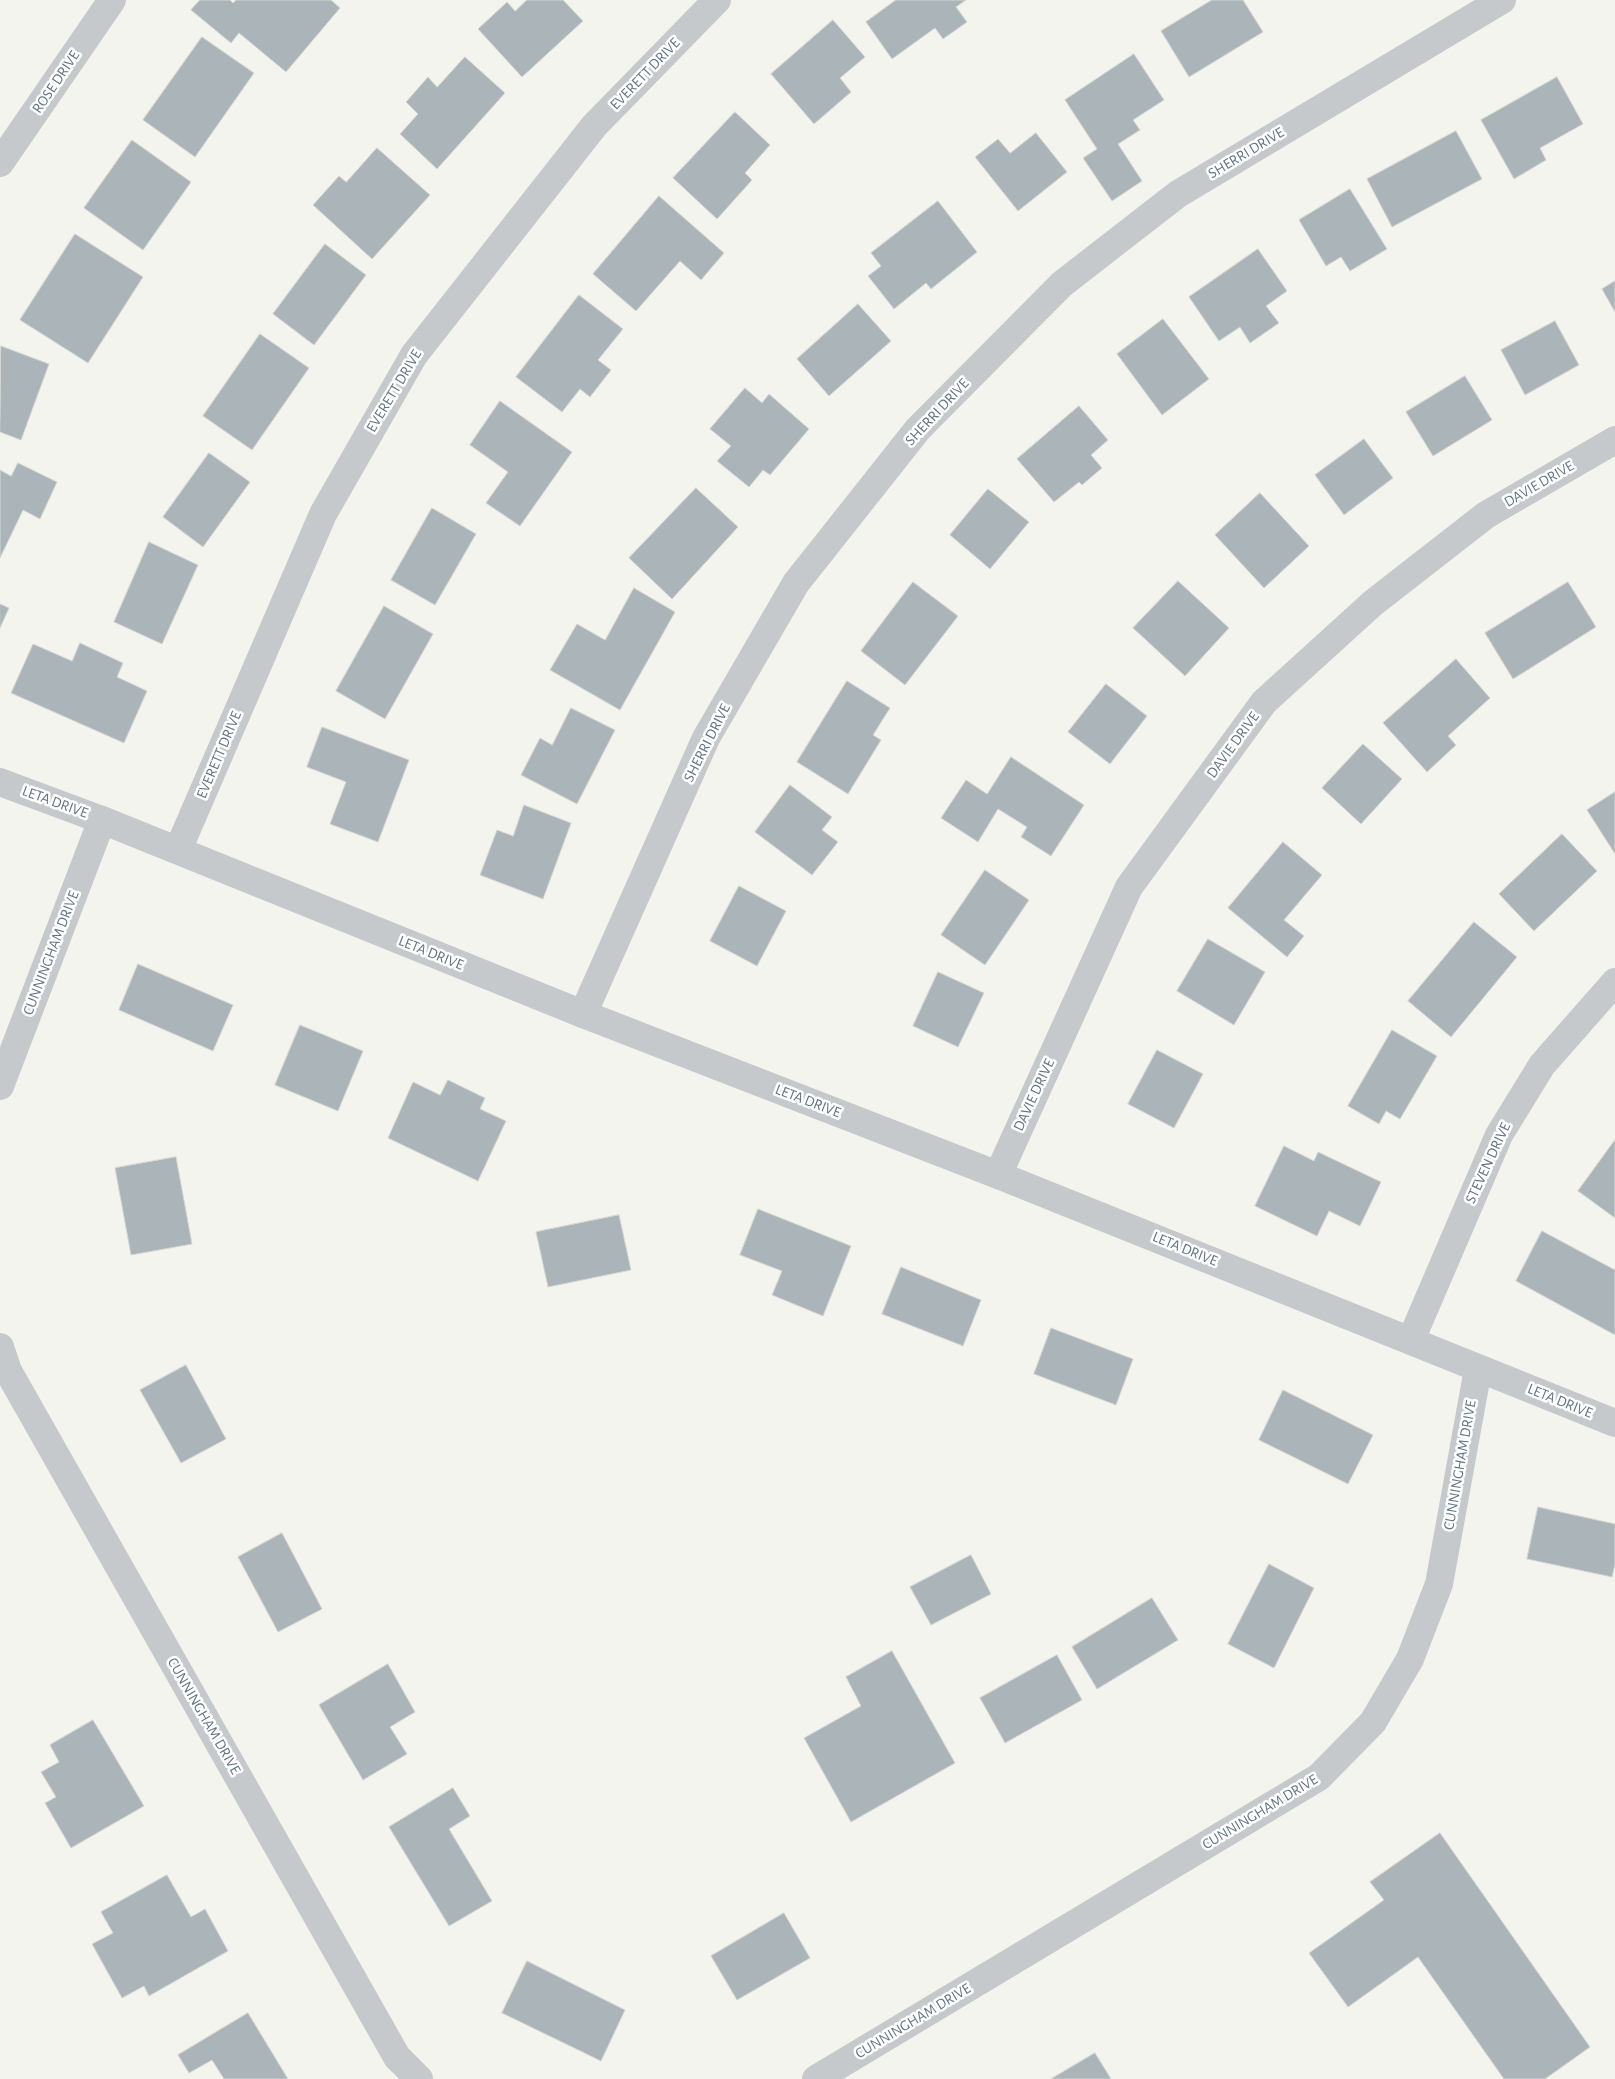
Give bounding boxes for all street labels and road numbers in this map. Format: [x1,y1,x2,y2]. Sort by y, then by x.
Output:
street label: EVERETT DRIVE [606,34,684,114]
street label: ROSE DRIVE [28,47,84,117]
street label: SHERRI DRIVE [1205,123,1287,183]
street label: EVERETT DRIVE [362,346,426,436]
street label: SHERRI DRIVE [901,375,973,449]
street label: DAVIE DRIVE [1501,457,1577,511]
street label: SHERRI DRIVE [680,701,734,785]
street label: DAVIE DRIVE [1203,708,1263,782]
street label: EVERETT DRIVE [193,709,245,801]
street label: LETA DRIVE [20,782,90,822]
street label: CUNNINGHAM DRIVE [19,888,83,1018]
street label: LETA DRIVE [396,932,466,974]
street label: DAVIE DRIVE [1009,1056,1059,1134]
street label: LETA DRIVE [773,1080,843,1122]
street label: STEVEN DRIVE [1461,1120,1515,1206]
street label: LETA DRIVE [1150,1228,1220,1270]
street label: LETA DRIVE [1525,1380,1595,1422]
street label: CUNNINGHAM DRIVE [1440,1399,1480,1531]
street label: CUNNINGHAM DRIVE [163,1655,245,1777]
street label: CUNNINGHAM DRIVE [1199,1770,1321,1854]
street label: CUNNINGHAM DRIVE [852,1979,974,2063]

